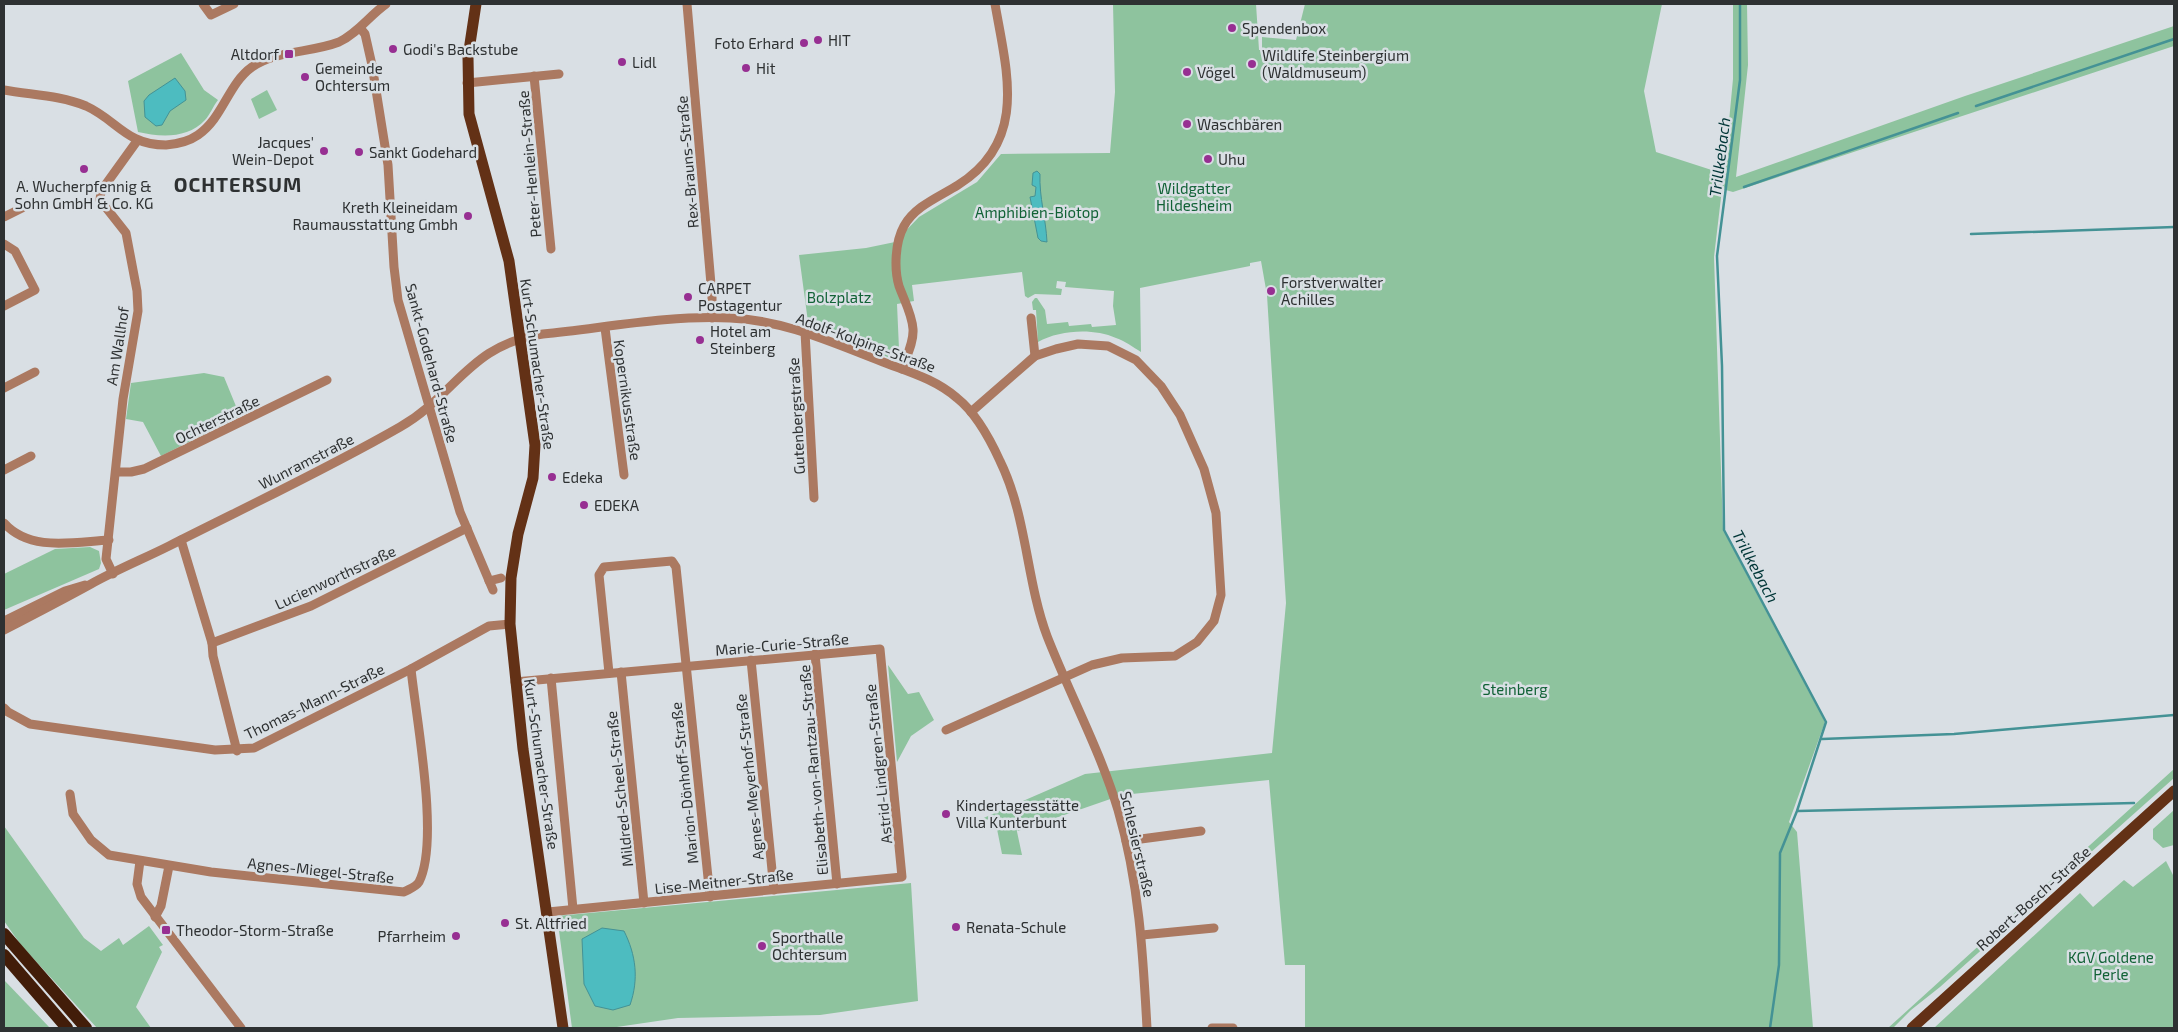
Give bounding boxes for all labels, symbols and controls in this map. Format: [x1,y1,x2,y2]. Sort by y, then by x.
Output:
place label: Spendenbox [1242,19,1326,37]
marker: Spendenbox [1226,22,1238,34]
place label: HIT [828,31,851,49]
place label: Foto Erhard [714,34,794,52]
marker: HIT [812,34,824,46]
marker: Foto Erhard [798,37,810,49]
place label: Godi's Backstube [403,40,518,58]
marker: Godi's Backstube [387,43,399,55]
place label: Altdorf [231,45,279,63]
place label: Wildlife Steinbergium (Waldmuseum) [1262,46,1409,81]
marker: Altdorf [283,48,295,60]
place label: Lidl [632,53,657,71]
marker: Lidl [616,56,628,68]
marker: Wildlife Steinbergium (Waldmuseum) [1246,58,1258,70]
place label: Gemeinde Ochtersum [315,59,390,94]
place label: Hit [756,59,776,77]
marker: Hit [740,62,752,74]
place label: Vögel [1197,63,1235,81]
marker: Vögel [1181,66,1193,78]
marker: Gemeinde Ochtersum [299,71,311,83]
street label: Peter-Henlein-Straße [514,90,544,238]
street label: Rex-Brauns-Straße [672,95,702,229]
place label: Waschbären [1197,115,1282,133]
water label: Trillkebach [1705,116,1733,198]
marker: Waschbären [1181,118,1193,130]
place label: Jacques' Wein-Depot [232,133,314,168]
place label: Sankt Godehard [369,143,477,161]
marker: Jacques' Wein-Depot [318,145,330,157]
marker: Sankt Godehard [353,146,365,158]
place label: Uhu [1218,150,1245,168]
marker: Uhu [1202,153,1214,165]
marker: A. Wucherpfennig & Sohn GmbH & Co. KG [78,163,90,175]
district label: OCHTERSUM [174,172,302,196]
place label: A. Wucherpfennig & Sohn GmbH & Co. KG [15,177,153,212]
park label: Wildgatter Hildesheim [1156,179,1232,214]
place label: Kreth Kleineidam Raumausstattung Gmbh [293,198,458,233]
park label: Amphibien-Biotop [975,203,1099,221]
marker: Kreth Kleineidam Raumausstattung Gmbh [462,210,474,222]
place label: Forstverwalter Achilles [1281,273,1383,308]
street label: Kurt-Schumacher-Straße [517,277,559,451]
place label: CARPET Postagentur [698,279,782,314]
street label: Sankt-Godehard-Straße [402,281,462,445]
marker: Forstverwalter Achilles [1265,285,1277,297]
park label: Bolzplatz [807,288,871,306]
marker: CARPET Postagentur [682,291,694,303]
street label: Am Wallhof [102,305,132,387]
street label: Adolf-Kolping-Straße [794,308,938,376]
place label: Hotel am Steinberg [710,322,776,357]
marker: Hotel am Steinberg [694,334,706,346]
street label: Kopernikusstraße [611,338,645,462]
street label: Gutenbergstraße [784,357,808,475]
street label: Ochterstraße [172,391,262,447]
street label: Wunramstraße [255,429,357,493]
place label: Edeka [562,468,603,486]
marker: Edeka [546,471,558,483]
place label: EDEKA [594,496,640,514]
marker: EDEKA [578,499,590,511]
water label: Trillkebach [1729,526,1783,606]
street label: Lucienworthstraße [272,541,398,613]
street label: Marie-Curie-Straße [715,629,849,659]
street label: Thomas-Mann-Straße [241,659,387,743]
street label: Elisabeth-von-Rantzau-Straße [795,664,831,876]
street label: Kurt-Schumacher-Straße [521,677,563,851]
park label: Steinberg [1482,680,1548,698]
street label: Astrid-Lindgren-Straße [861,683,895,845]
street label: Agnes-Meyerhof-Straße [731,693,767,861]
street label: Marion-Dönhoff-Straße [667,701,701,865]
street label: Mildred-Scheel-Straße [602,710,636,868]
street label: Schlesierstraße [1117,789,1159,899]
place label: Kindertagesstätte Villa Kunterbunt [956,796,1079,831]
marker: Kindertagesstätte Villa Kunterbunt [940,808,952,820]
street label: Robert-Bosch-Straße [1972,842,2094,954]
street label: Agnes-Miegel-Straße [247,853,395,887]
street label: Lise-Meitner-Straße [654,865,794,897]
place label: St. Altfried [515,914,587,932]
marker: St. Altfried [499,917,511,929]
place label: Renata-Schule [966,918,1066,936]
place label: Theodor-Storm-Straße [176,921,334,939]
marker: Renata-Schule [950,921,962,933]
marker: Theodor-Storm-Straße [160,924,172,936]
place label: Pfarrheim [378,927,446,945]
place label: Sporthalle Ochtersum [772,928,847,963]
marker: Pfarrheim [450,930,462,942]
marker: Sporthalle Ochtersum [756,940,768,952]
park label: KGV Goldene Perle [2068,948,2154,983]

